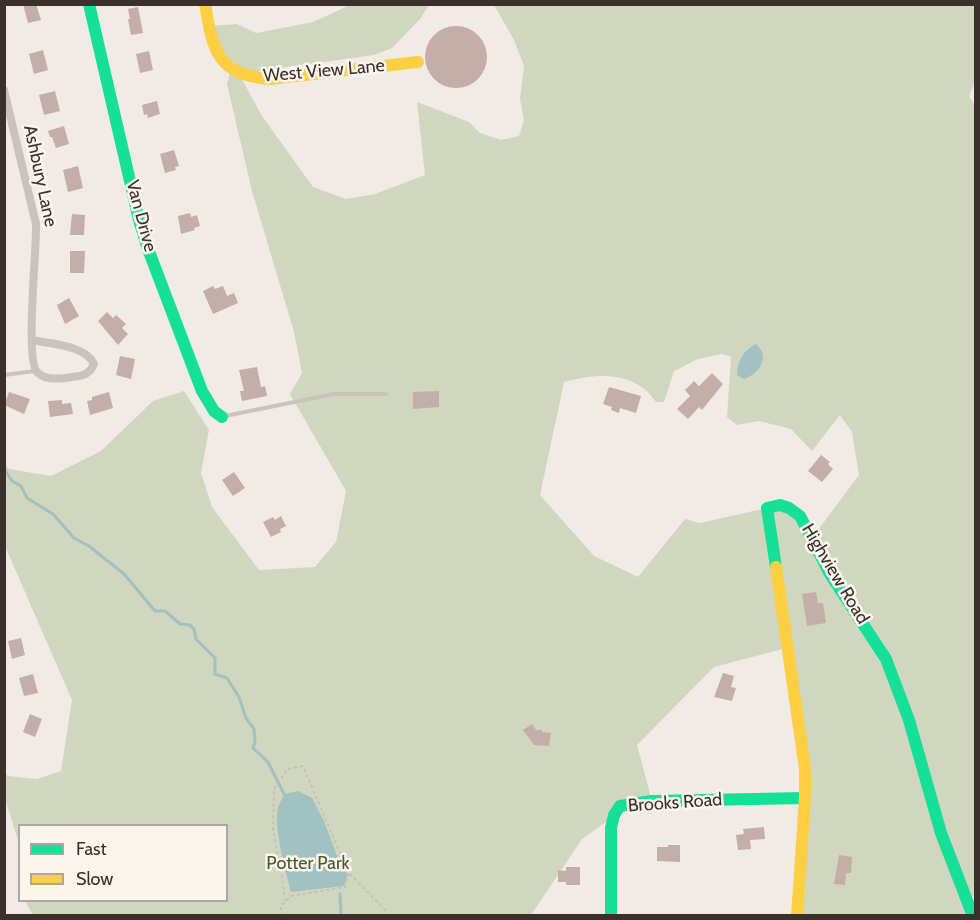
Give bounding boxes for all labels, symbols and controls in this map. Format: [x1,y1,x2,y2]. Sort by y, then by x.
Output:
street label: West View Lane [262,55,386,87]
street label: Ashbury Lane [19,123,61,229]
street label: Van Drive [121,178,161,254]
street label: Highview Road [797,520,873,628]
street label: Brooks Road [627,789,723,817]
legend [18,824,228,902]
text: Fast [76,838,107,860]
park label: Potter Park [266,853,350,875]
text: Slow [76,868,113,890]

